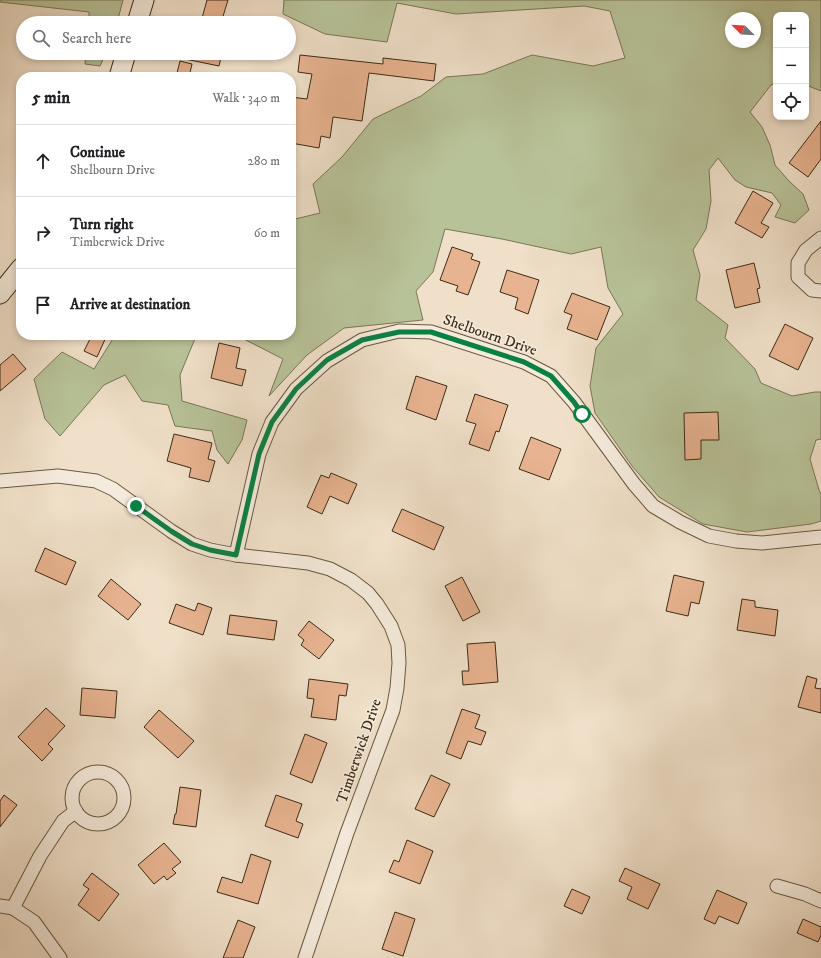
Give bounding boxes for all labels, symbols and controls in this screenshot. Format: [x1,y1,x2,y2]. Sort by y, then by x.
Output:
north arrow [725,12,761,48]
map controls [773,12,809,120]
button: + [773,12,809,48]
search box [16,16,296,60]
icon: search [30,27,52,49]
text: Search here [62,29,131,48]
button: − [773,48,809,84]
button: locate [773,84,809,120]
text: 5 min [32,87,70,109]
text: Walk · 340 m [212,90,280,106]
text: Continue [70,143,125,162]
icon: ahead [32,150,54,172]
text: 280 m [248,153,280,169]
text: Shelbourn Drive [70,162,155,178]
text: Turn right [70,215,133,234]
icon: right [32,222,54,244]
text: 60 m [254,225,280,241]
text: Timberwick Drive [70,234,165,250]
icon: arrive [32,294,54,316]
text: Arrive at destination [70,295,190,314]
street label: Shelbourn Drive [441,310,539,360]
route start [573,405,591,423]
route end [127,497,145,515]
street label: Timberwick Drive [332,696,386,806]

